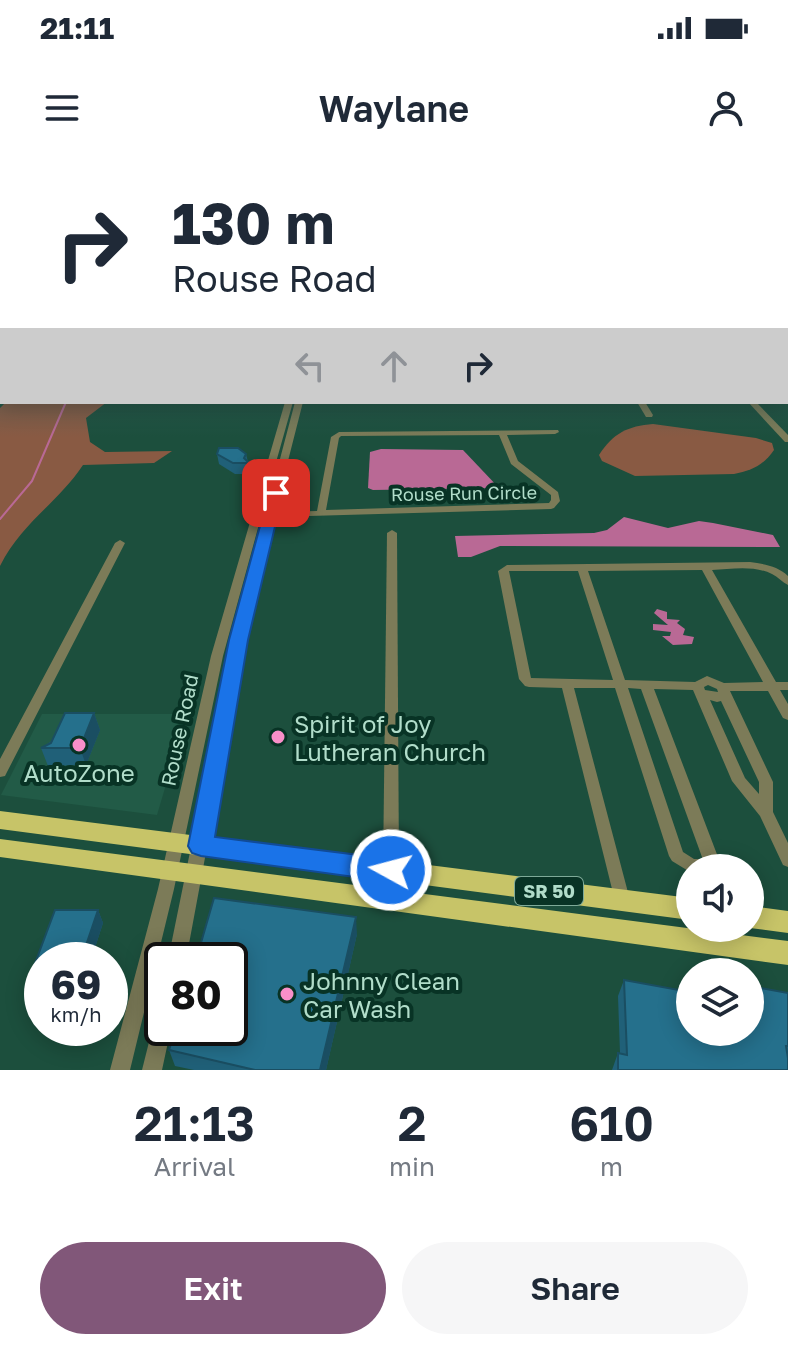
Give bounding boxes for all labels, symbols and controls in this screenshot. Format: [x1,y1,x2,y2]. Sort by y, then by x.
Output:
text: 21:11 [40,10,114,46]
icon: menu [40,86,84,130]
icon: person [704,86,748,130]
text: Waylane [319,87,469,130]
text: 130 m [172,189,334,256]
icon: right [40,192,144,296]
text: Rouse Road [172,257,377,300]
icon: left [288,344,332,388]
icon: ahead [372,344,416,388]
icon: right [456,344,500,388]
pin [242,459,310,527]
icon: arrive [254,471,298,515]
street label: Rouse Run Circle [391,481,537,505]
street label: Rouse Road [155,672,203,788]
place label: Spirit of Joy Lutheran Church [294,709,486,766]
marker: Spirit of Joy Lutheran Church [269,728,287,746]
marker: AutoZone [70,736,88,754]
place label: AutoZone [23,758,135,787]
position arrow [349,828,433,912]
map controls [676,854,764,1046]
button: sound [676,854,764,942]
road number: SR 50 [515,877,583,905]
speed limit sign: 80 [144,942,248,1046]
button: layers [676,958,764,1046]
text: 69 [51,960,101,1008]
place label: Johnny Clean Car Wash [303,966,460,1023]
marker: Johnny Clean Car Wash [278,985,296,1003]
text: km/h [51,1002,101,1026]
text: 21:13 [134,1094,255,1152]
text: 2 [398,1094,426,1152]
text: 610 [569,1094,654,1152]
text: Arrival [154,1151,235,1182]
text: min [389,1151,435,1182]
text: m [600,1151,623,1182]
button: Exit [40,1242,386,1334]
button: Share [402,1242,748,1334]

